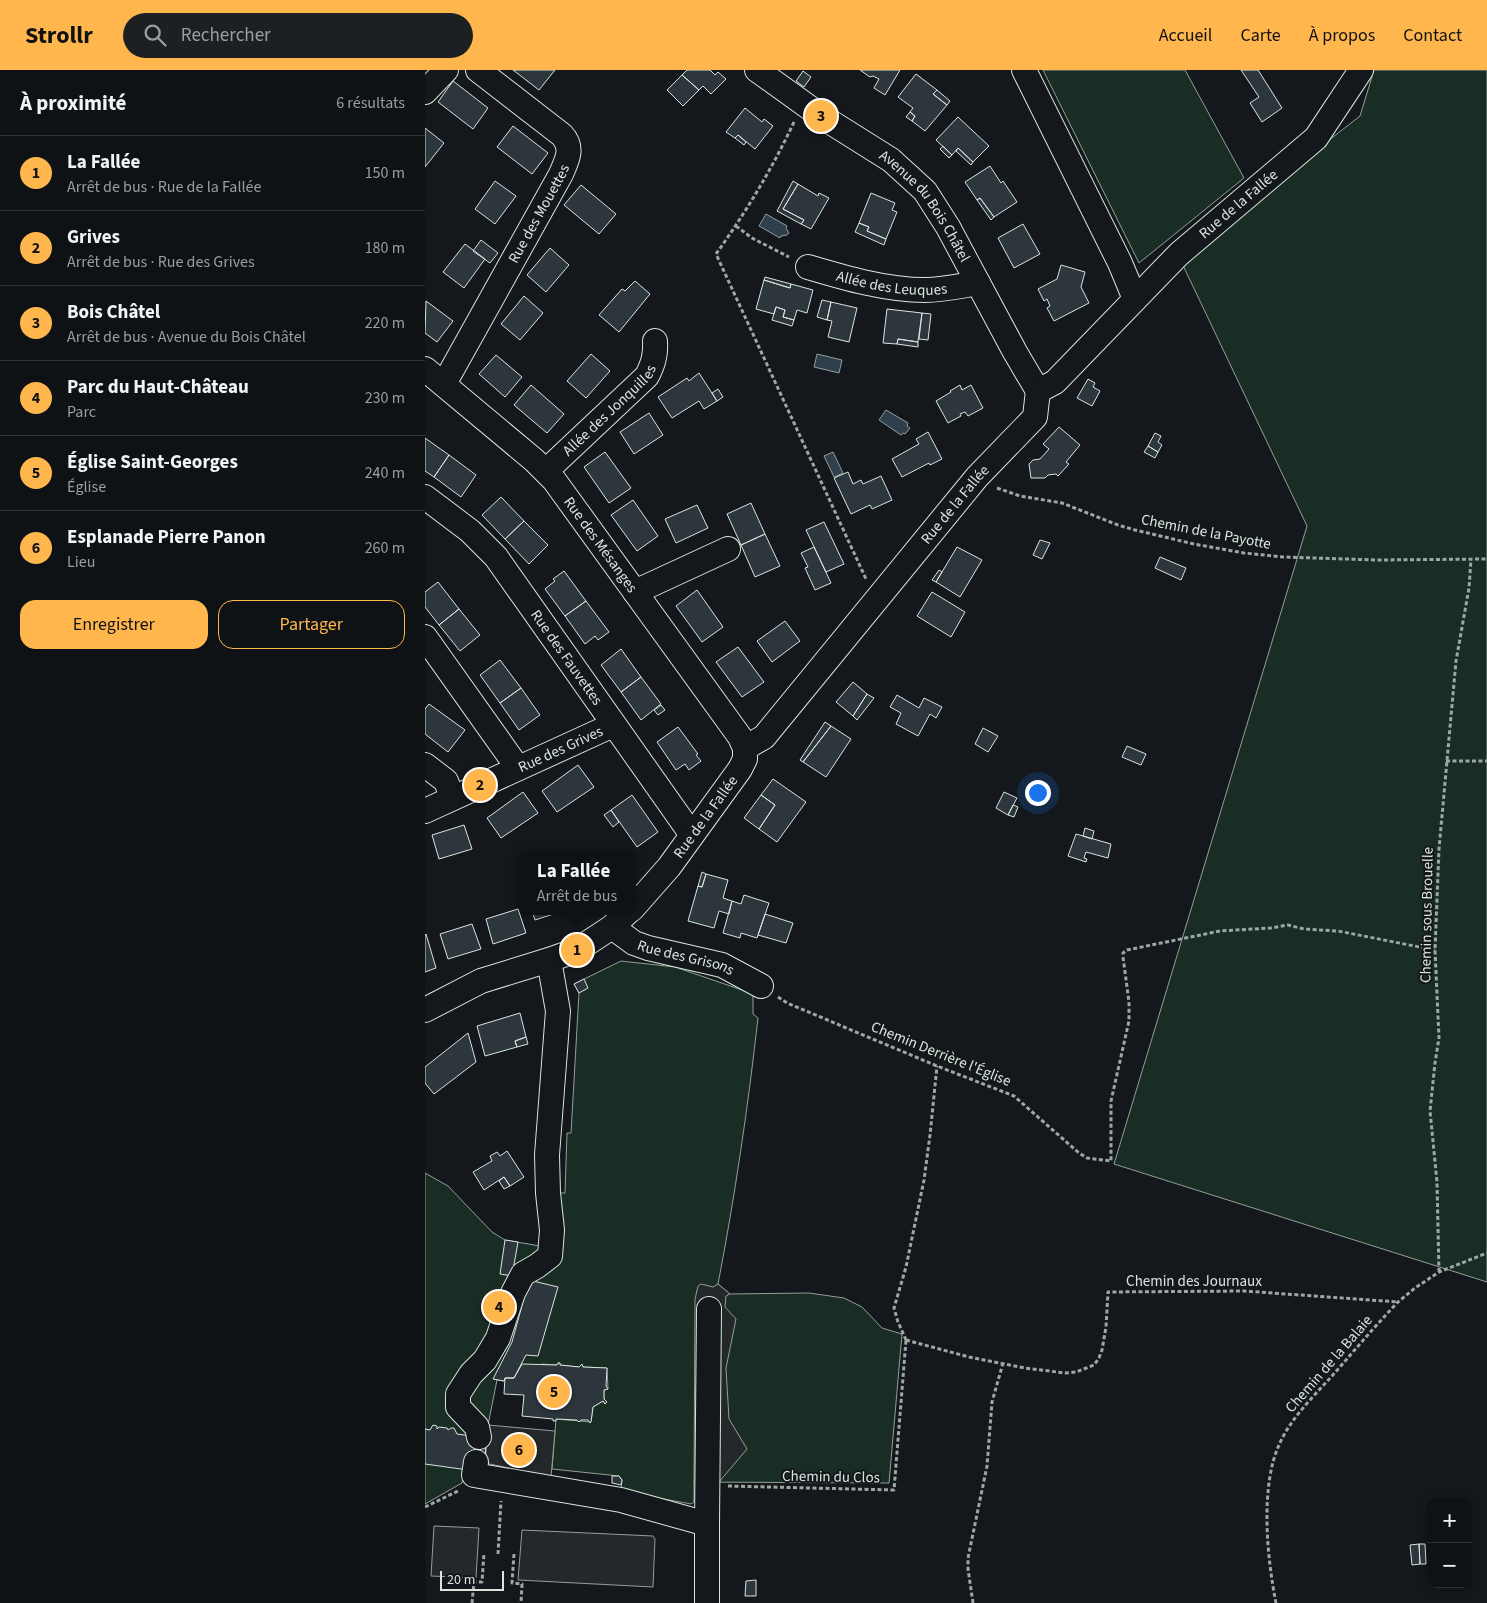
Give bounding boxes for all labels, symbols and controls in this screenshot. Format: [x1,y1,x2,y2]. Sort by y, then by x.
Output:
search box [123,13,473,58]
text: Strollr [25,18,93,53]
icon: search [141,21,169,49]
text: Rechercher [181,22,271,49]
text: Accueil [1159,23,1212,48]
text: Carte [1240,23,1281,48]
text: À propos [1309,23,1375,48]
text: Contact [1403,23,1462,48]
text: À proximité [20,88,126,118]
text: 6 résultats [336,92,405,114]
pin: 3 [805,97,837,135]
street label: Avenue du Bois Châtel [875,145,975,266]
text: La Fallée [67,149,140,176]
street label: Rue des Mouettes [503,161,575,267]
text: 1 [32,162,40,184]
text: 150 m [365,162,405,184]
street label: Rue de la Fallée [1194,164,1282,243]
text: Arrêt de bus · Rue de la Fallée [67,176,261,198]
text: Grives [67,224,120,251]
text: 2 [32,237,40,259]
text: 180 m [365,237,405,259]
text: Arrêt de bus · Rue des Grives [67,251,255,273]
street label: Allée des Leuques [834,265,949,301]
text: Bois Châtel [67,299,160,326]
text: 3 [32,312,40,334]
text: 220 m [365,312,405,334]
text: Arrêt de bus · Avenue du Bois Châtel [67,326,306,348]
street label: Allée des Jonquilles [558,362,661,461]
text: Parc du Haut-Château [67,374,249,401]
text: 4 [32,387,40,409]
text: 230 m [365,387,405,409]
text: Parc [67,401,96,423]
text: Église Saint-Georges [67,449,238,476]
street label: Rue de la Fallée [916,460,994,549]
text: 5 [32,462,40,484]
text: 240 m [365,462,405,484]
text: Église [67,476,106,498]
street label: Rue des Mésanges [559,492,643,597]
street label: Chemin de la Payotte [1139,509,1273,555]
text: Esplanade Pierre Panon [67,524,266,551]
text: 6 [32,537,40,559]
text: 260 m [365,537,405,559]
text: Lieu [67,551,95,573]
button: Enregistrer [20,600,208,649]
button: Partager [218,600,405,649]
street label: Rue des Fauvettes [526,605,608,709]
street label: Rue des Grives [515,721,606,778]
pin: 2 [464,766,496,804]
street label: Rue de la Fallée [668,771,742,862]
your location [1025,780,1051,806]
street label: Chemin sous Brouelle [1415,847,1439,983]
popup [518,850,636,915]
text: La Fallée [537,858,610,885]
text: Arrêt de bus [537,885,617,907]
pin: 1 [561,931,593,969]
street label: Rue des Grisons [634,934,738,980]
street label: Chemin Derrière l'Église [868,1016,1014,1092]
street label: Chemin des Journaux [1126,1271,1262,1292]
pin: 4 [483,1288,515,1326]
street label: Chemin de la Balaie [1281,1310,1377,1418]
pin: 5 [538,1373,570,1411]
pin: 6 [503,1431,535,1469]
street label: Chemin du Clos [782,1466,880,1488]
map controls [1427,1498,1472,1588]
button: + [1427,1498,1472,1543]
button: − [1427,1543,1472,1588]
scale bar [440,1568,504,1591]
text: 20 m [447,1570,475,1590]

